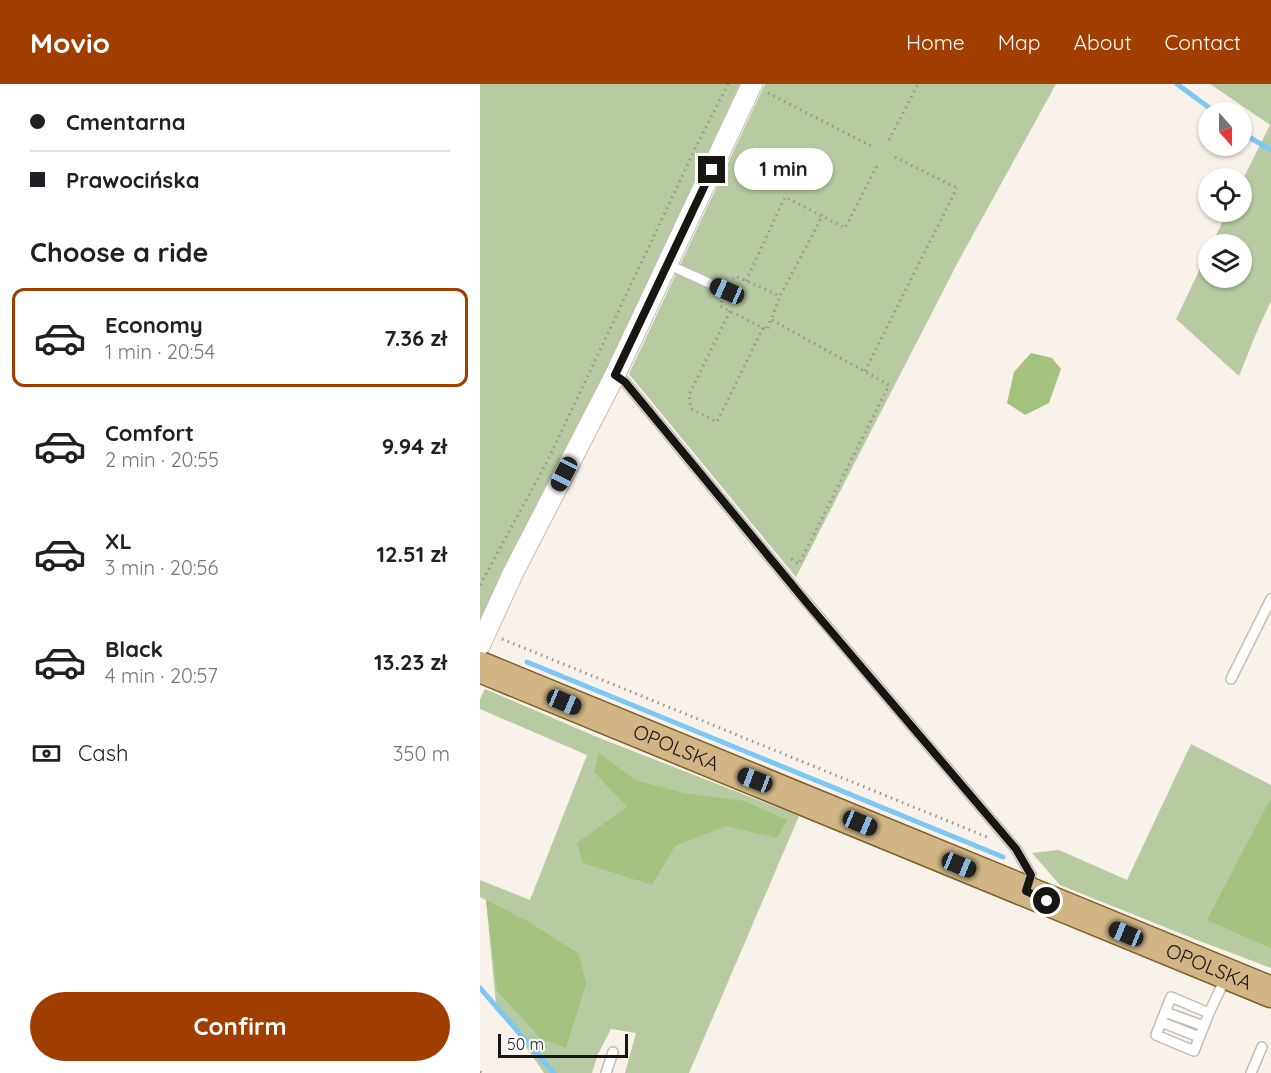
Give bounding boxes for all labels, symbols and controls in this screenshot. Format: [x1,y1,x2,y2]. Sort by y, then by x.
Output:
text: Movio [30,25,110,60]
text: Home [906,29,965,55]
text: Map [998,29,1041,55]
text: About [1074,29,1132,55]
text: Contact [1165,29,1241,55]
north arrow [1198,102,1252,156]
map controls [1198,102,1252,288]
text: Cmentarna [66,108,185,136]
callout: 1 min [733,149,832,191]
route end [698,156,725,183]
text: 1 min [759,156,808,181]
text: Prawocińska [66,166,199,194]
button: locate [1198,168,1252,222]
button: layers [1198,234,1252,288]
text: Choose a ride [30,235,208,269]
car [707,275,747,307]
icon: car [33,311,87,365]
text: Economy [105,311,203,339]
text: 7.36 zł [384,324,447,352]
text: 1 min · 20:54 [105,339,215,364]
icon: car [33,419,87,473]
text: Comfort [105,419,194,447]
text: 9.94 zł [382,432,447,460]
text: 2 min · 20:55 [105,447,219,472]
car [548,454,580,494]
icon: car [33,527,87,581]
text: XL [105,527,132,555]
text: 12.51 zł [376,540,447,568]
text: 3 min · 20:56 [105,555,218,580]
icon: car [33,635,87,689]
text: Black [105,635,163,663]
text: 13.23 zł [374,648,447,676]
text: 4 min · 20:57 [105,663,218,688]
car [544,687,584,717]
street label: OPOLSKA [629,718,723,776]
icon: cash [30,737,63,770]
text: Cash [78,739,129,767]
text: 350 m [393,741,450,766]
car [735,765,775,795]
car [840,808,880,838]
car [939,850,979,880]
route start [1033,887,1060,914]
car [1106,919,1146,949]
street label: OPOLSKA [1162,937,1256,995]
button: Confirm [30,992,450,1061]
scale bar [498,1031,628,1058]
text: 50 m [507,1034,544,1054]

